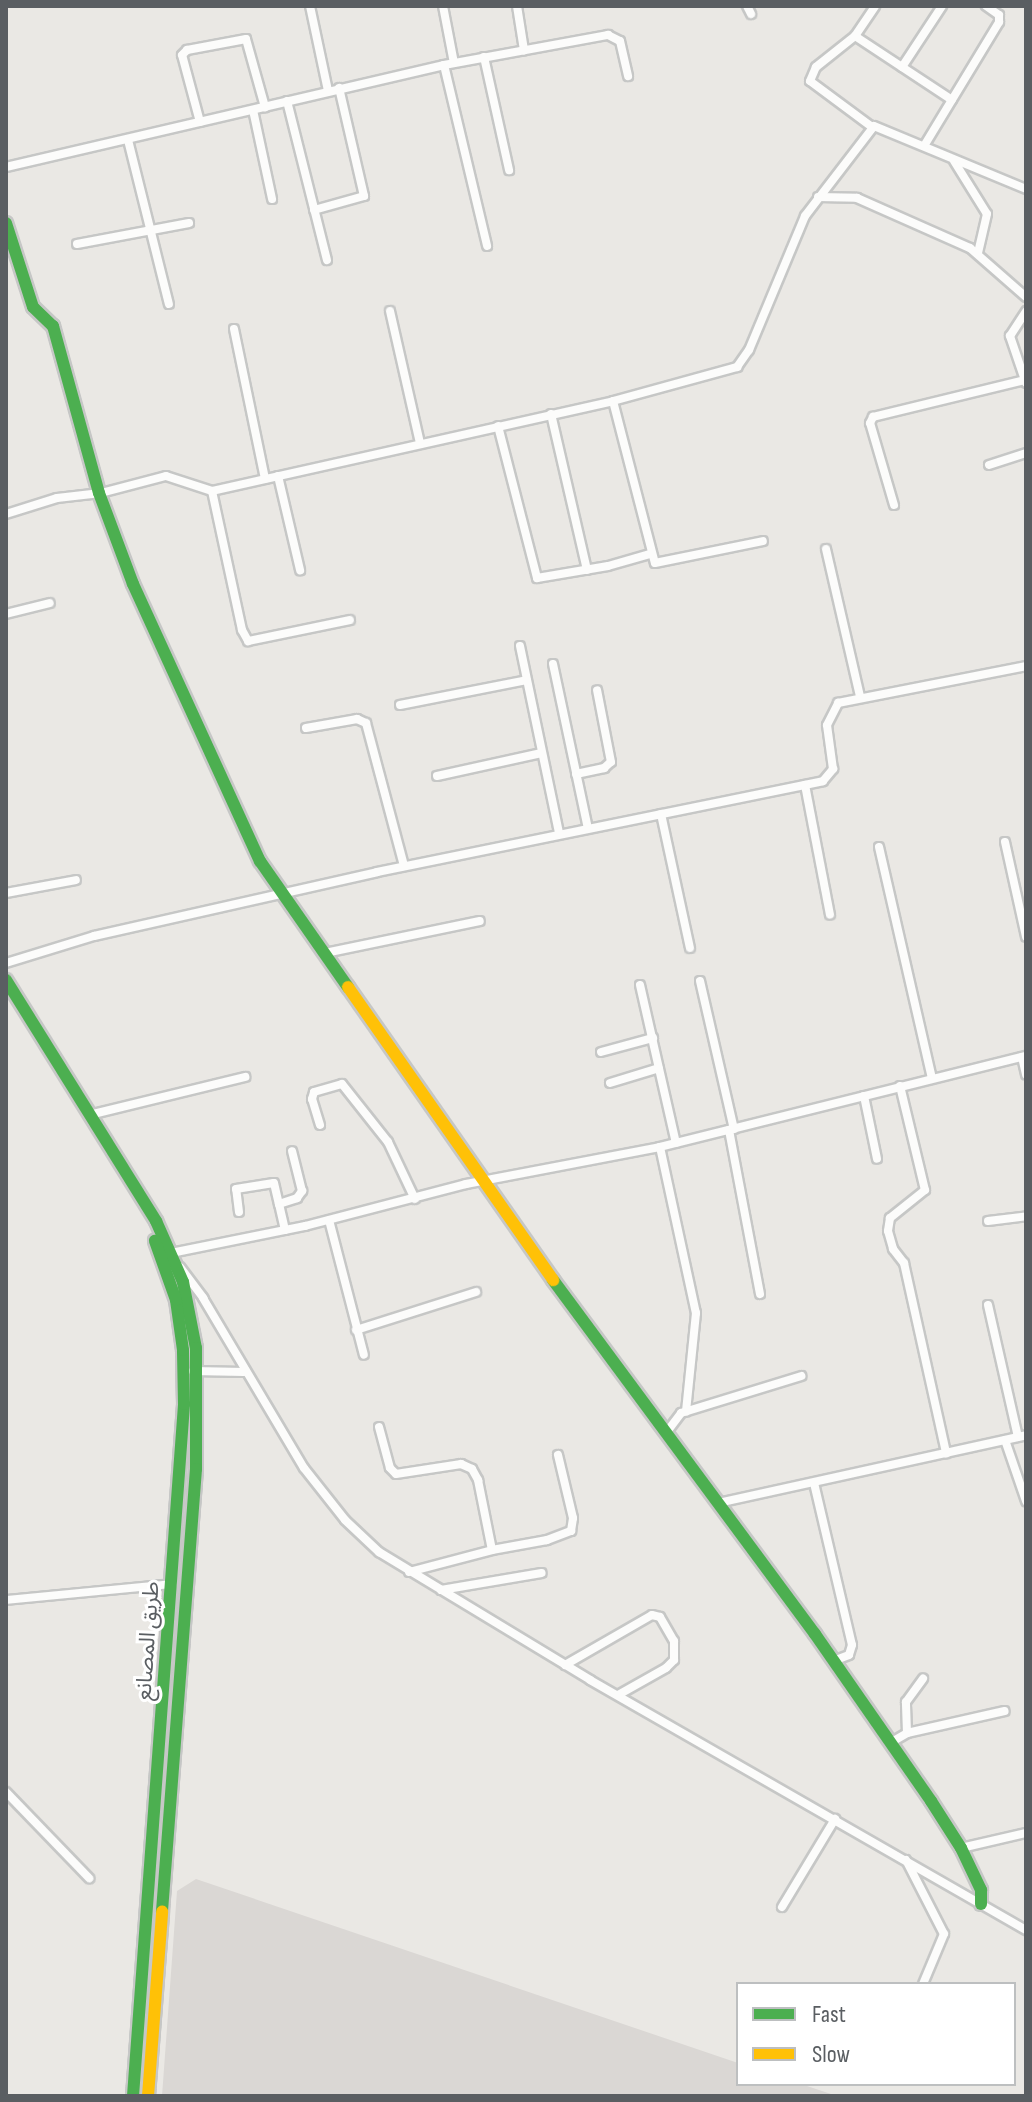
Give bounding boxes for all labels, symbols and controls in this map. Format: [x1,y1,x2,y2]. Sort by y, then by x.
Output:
street label: طريق المصانع [131,1581,165,1701]
legend [736,1982,1016,2086]
text: Fast [812,2000,846,2029]
text: Slow [812,2040,850,2069]

